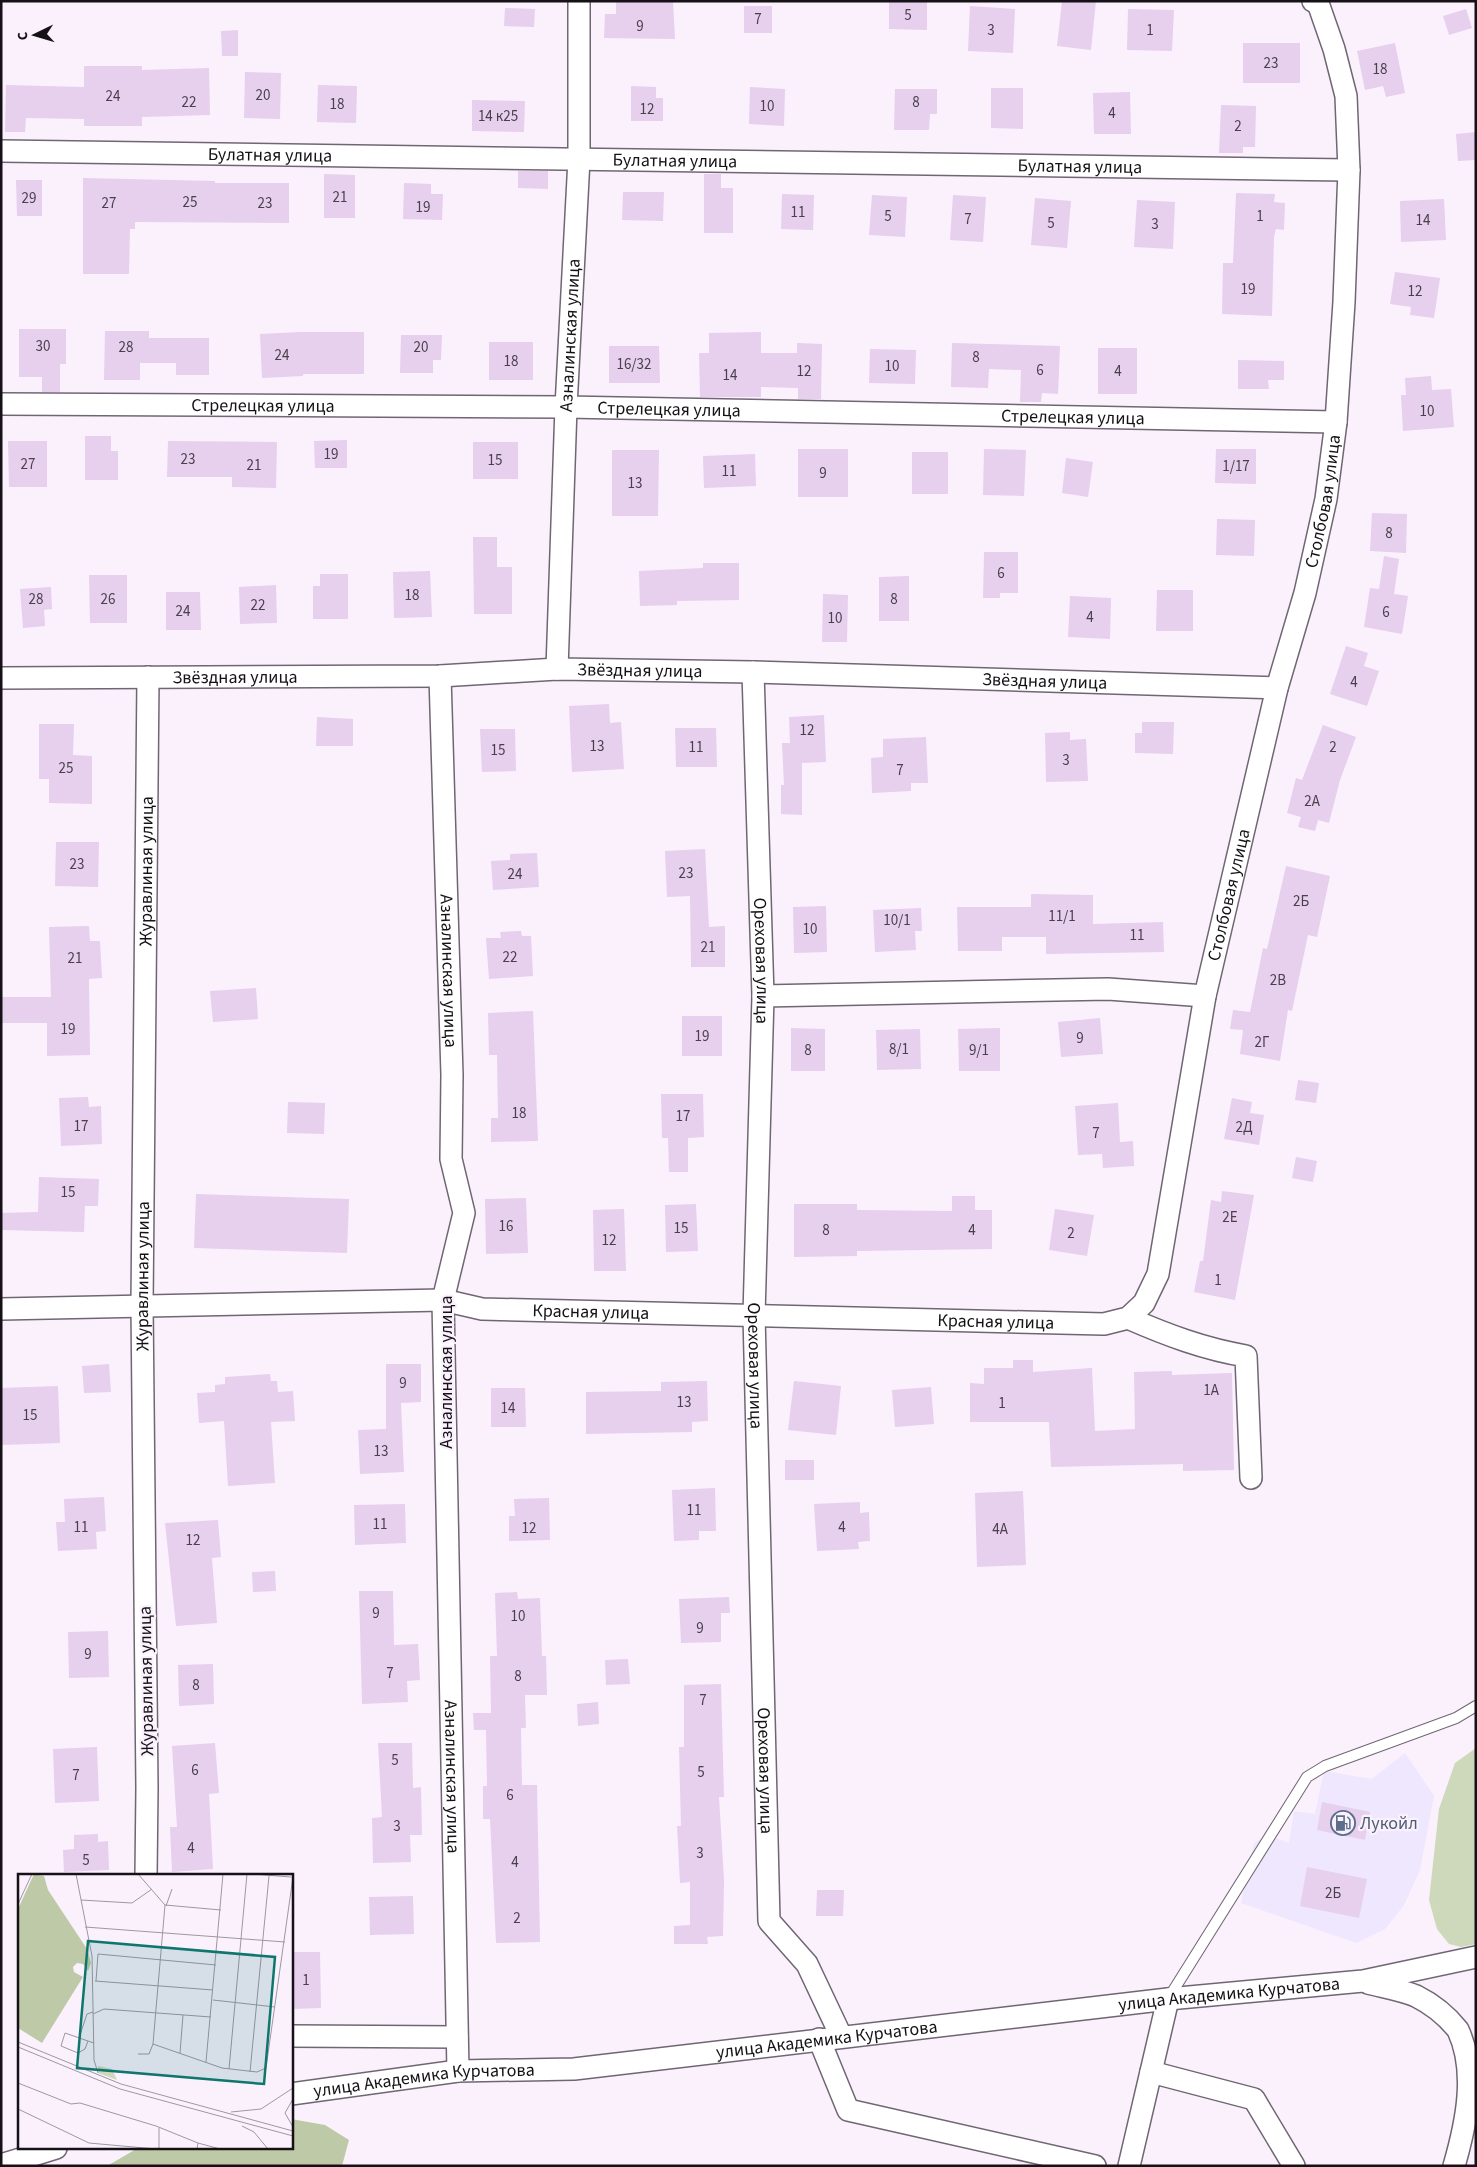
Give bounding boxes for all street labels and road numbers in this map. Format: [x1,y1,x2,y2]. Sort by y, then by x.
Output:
street label: Булатная улица [208,142,332,169]
street label: Булатная улица [613,148,737,174]
street label: Булатная улица [1017,153,1142,180]
street label: Азналинская улица [554,258,587,413]
street label: Стрелецкая улица [191,393,335,419]
street label: Стрелецкая улица [597,396,741,423]
street label: Стрелецкая улица [1001,403,1145,431]
street label: Столбовая улица [1299,433,1347,570]
street label: Звёздная улица [577,657,703,684]
street label: Звёздная улица [172,665,298,690]
street label: Звёздная улица [982,667,1108,696]
street label: Журавлиная улица [133,796,160,946]
street label: Столбовая улица [1202,826,1257,964]
street label: Азналинская улица [434,894,463,1048]
street label: Ореховая улица [747,897,775,1024]
street label: Журавлиная улица [130,1201,156,1351]
street label: Азналинская улица [434,1295,459,1449]
street label: Красная улица [532,1298,650,1326]
street label: Ореховая улица [741,1302,769,1429]
street label: Красная улица [937,1308,1054,1336]
street label: Журавлиная улица [133,1606,160,1756]
street label: Азналинская улица [438,1700,466,1854]
street label: Ореховая улица [751,1707,779,1834]
street label: улица Академика Курчатова [1117,1971,1341,2018]
street label: улица Академика Курчатова [715,2014,939,2065]
street label: улица Академика Курчатова [312,2058,535,2104]

